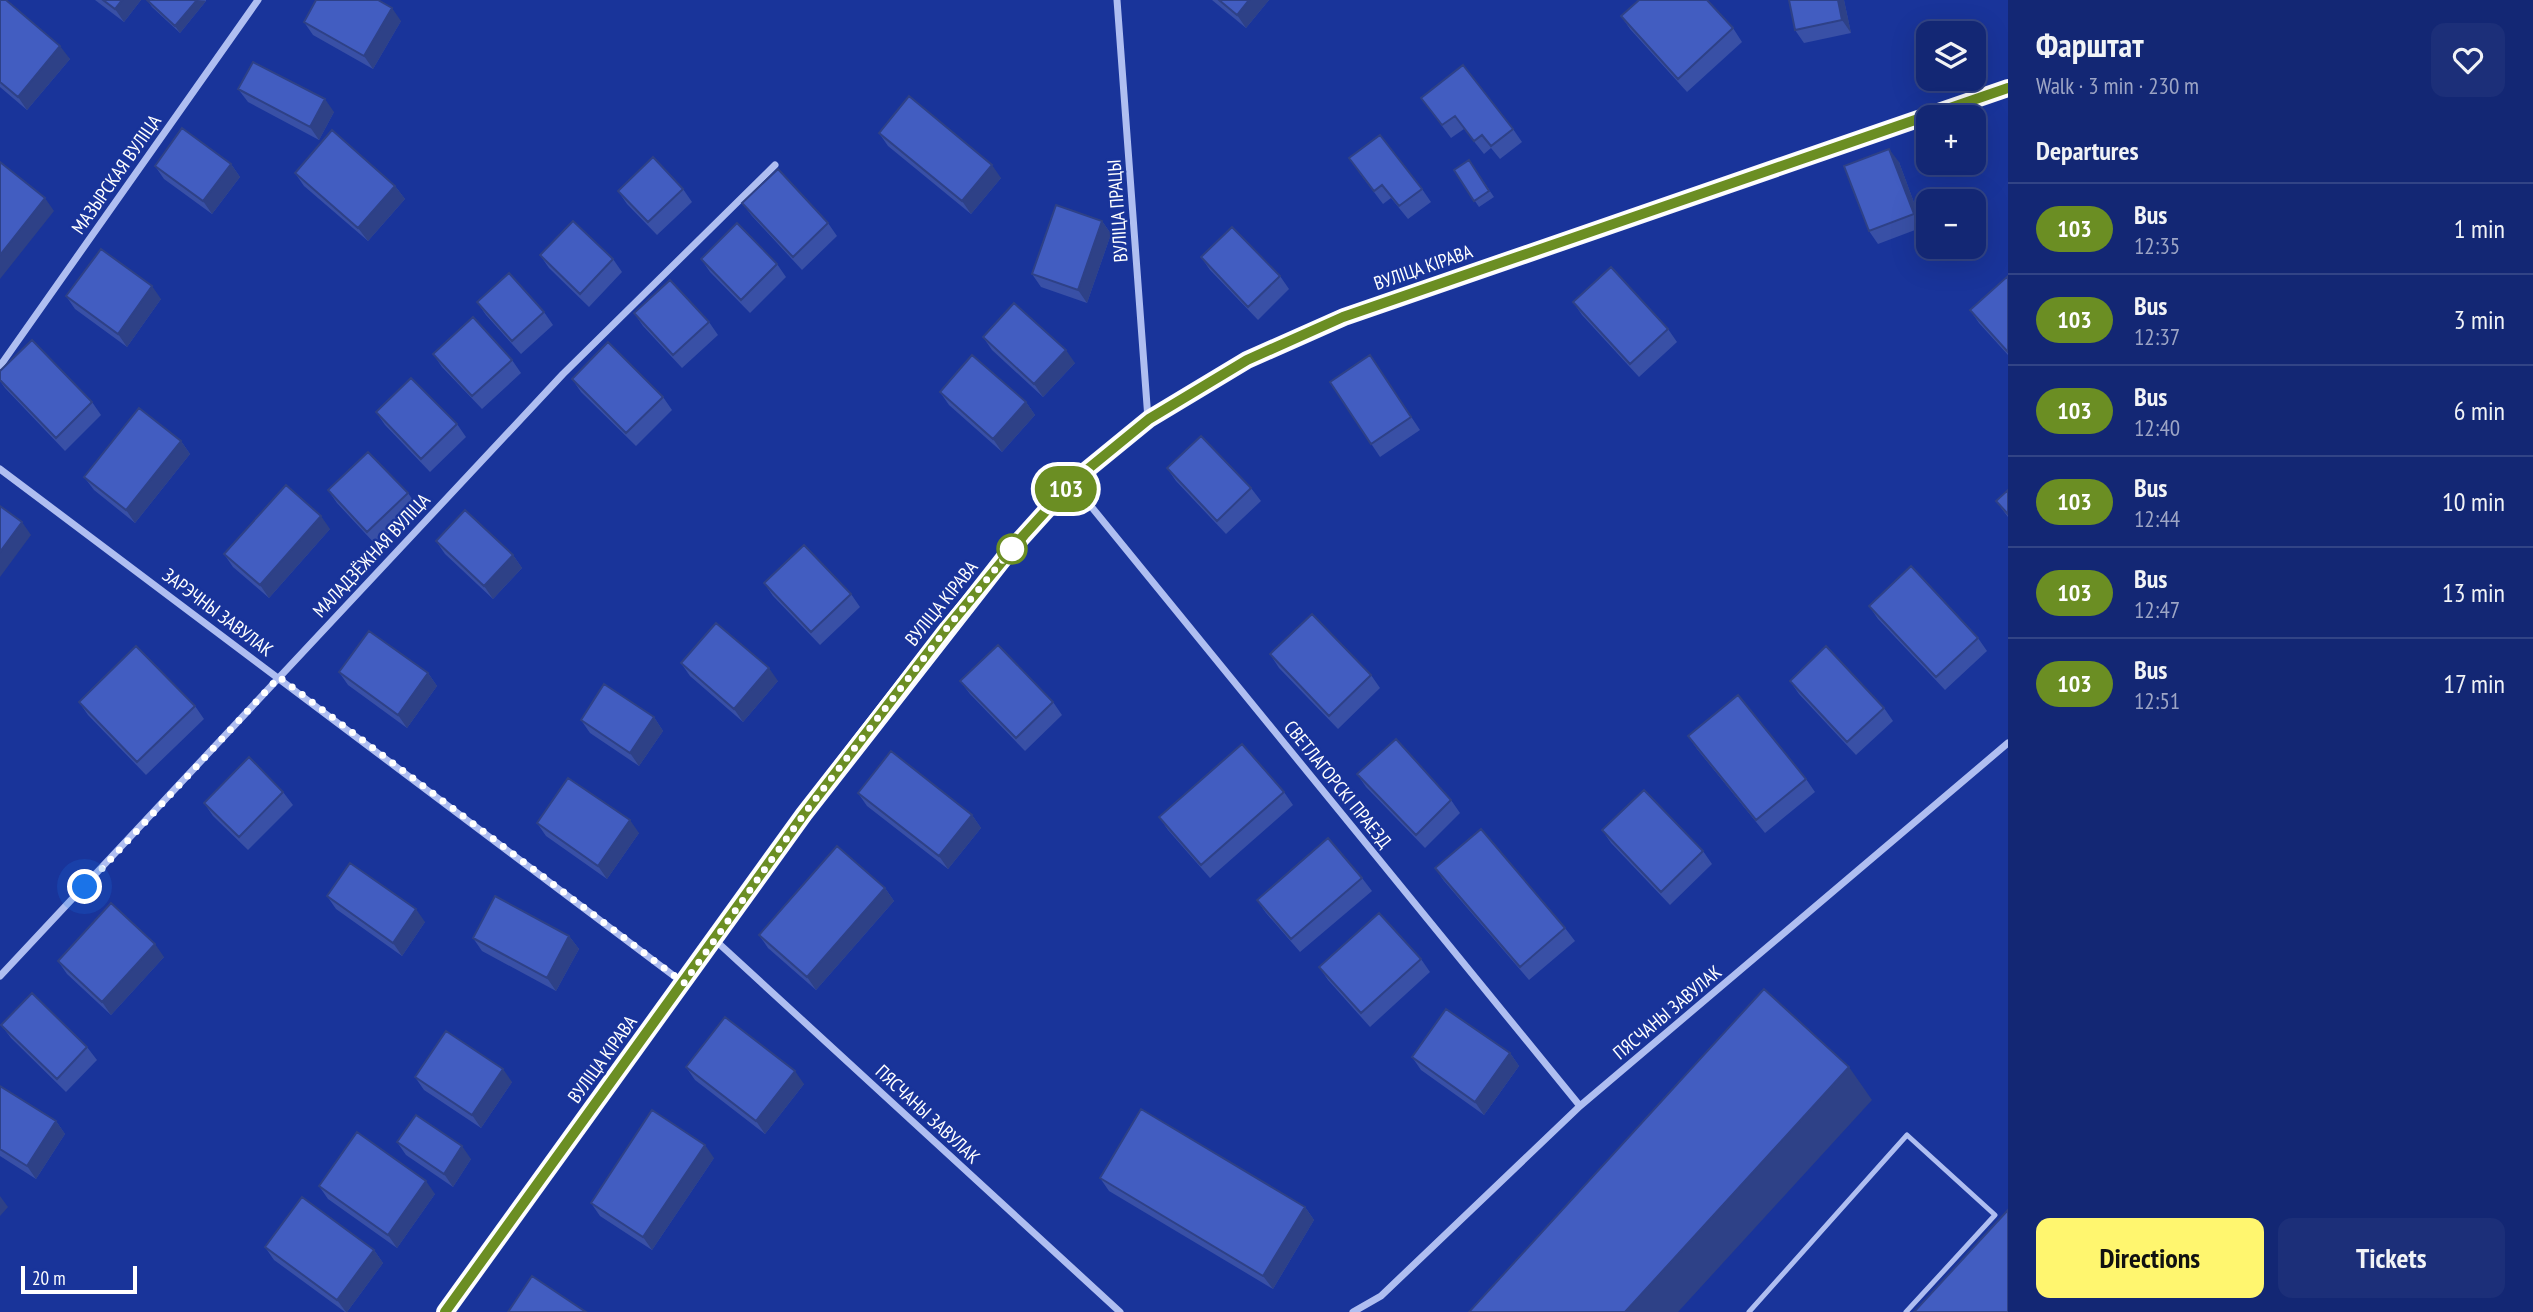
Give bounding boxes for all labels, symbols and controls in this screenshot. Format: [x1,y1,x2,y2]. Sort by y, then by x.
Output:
map controls [1916,21,1986,259]
button: layers [1916,21,1986,91]
text: Фарштат [2036,23,2144,66]
button: heart [2431,23,2505,97]
text: Walk · 3 min · 230 m [2036,71,2199,100]
button: + [1916,105,1986,175]
street label: МАЗЫРСКАЯ ВУЛІЦА [66,110,166,238]
text: Departures [2036,134,2139,167]
street label: ВУЛІЦА ПРАЦЫ [1101,159,1133,263]
button: − [1916,189,1986,259]
text: Bus [2134,198,2167,231]
text: 1 min [2454,212,2505,245]
text: 103 [2057,213,2092,244]
text: 12:35 [2134,231,2180,260]
street label: ВУЛІЦА КІРАВА [1371,239,1475,295]
text: Bus [2134,289,2167,322]
text: 3 min [2454,303,2505,336]
text: 103 [2057,304,2092,335]
text: 12:37 [2134,322,2180,351]
text: Bus [2134,380,2167,413]
text: 6 min [2454,394,2505,427]
text: 103 [2057,395,2092,426]
text: 12:40 [2134,413,2180,442]
line badge: 103 [1026,466,1106,512]
text: Bus [2134,471,2167,504]
text: 103 [1049,473,1083,504]
text: 10 min [2442,485,2505,518]
text: 103 [2057,486,2092,517]
street label: МАЛАДЗЁЖНАЯ ВУЛІЦА [307,488,435,622]
text: 12:44 [2134,504,2180,533]
unlabelled marker [997,534,1027,564]
street label: ВУЛІЦА КІРАВА [899,556,983,650]
text: Bus [2134,562,2167,595]
street label: ЗАРЭЧНЫ ЗАВУЛАК [158,563,278,661]
text: 13 min [2442,576,2505,609]
text: 103 [2057,577,2092,608]
text: 12:47 [2134,595,2180,624]
text: Bus [2134,653,2167,686]
text: 17 min [2443,667,2505,700]
text: 103 [2057,668,2092,699]
text: 12:51 [2134,686,2180,715]
street label: СВЕТЛАГОРСКІ ПРАЕЗД [1279,715,1397,853]
your location [67,869,102,904]
street label: ПЯСЧАНЫ ЗАВУЛАК [1608,960,1726,1064]
street label: ВУЛІЦА КІРАВА [562,1011,642,1107]
street label: ПЯСЧАНЫ ЗАВУЛАК [871,1059,985,1169]
button: Directions [2036,1218,2264,1298]
button: Tickets [2278,1218,2505,1298]
scale bar [21,1263,136,1295]
text: 20 m [32,1266,66,1290]

